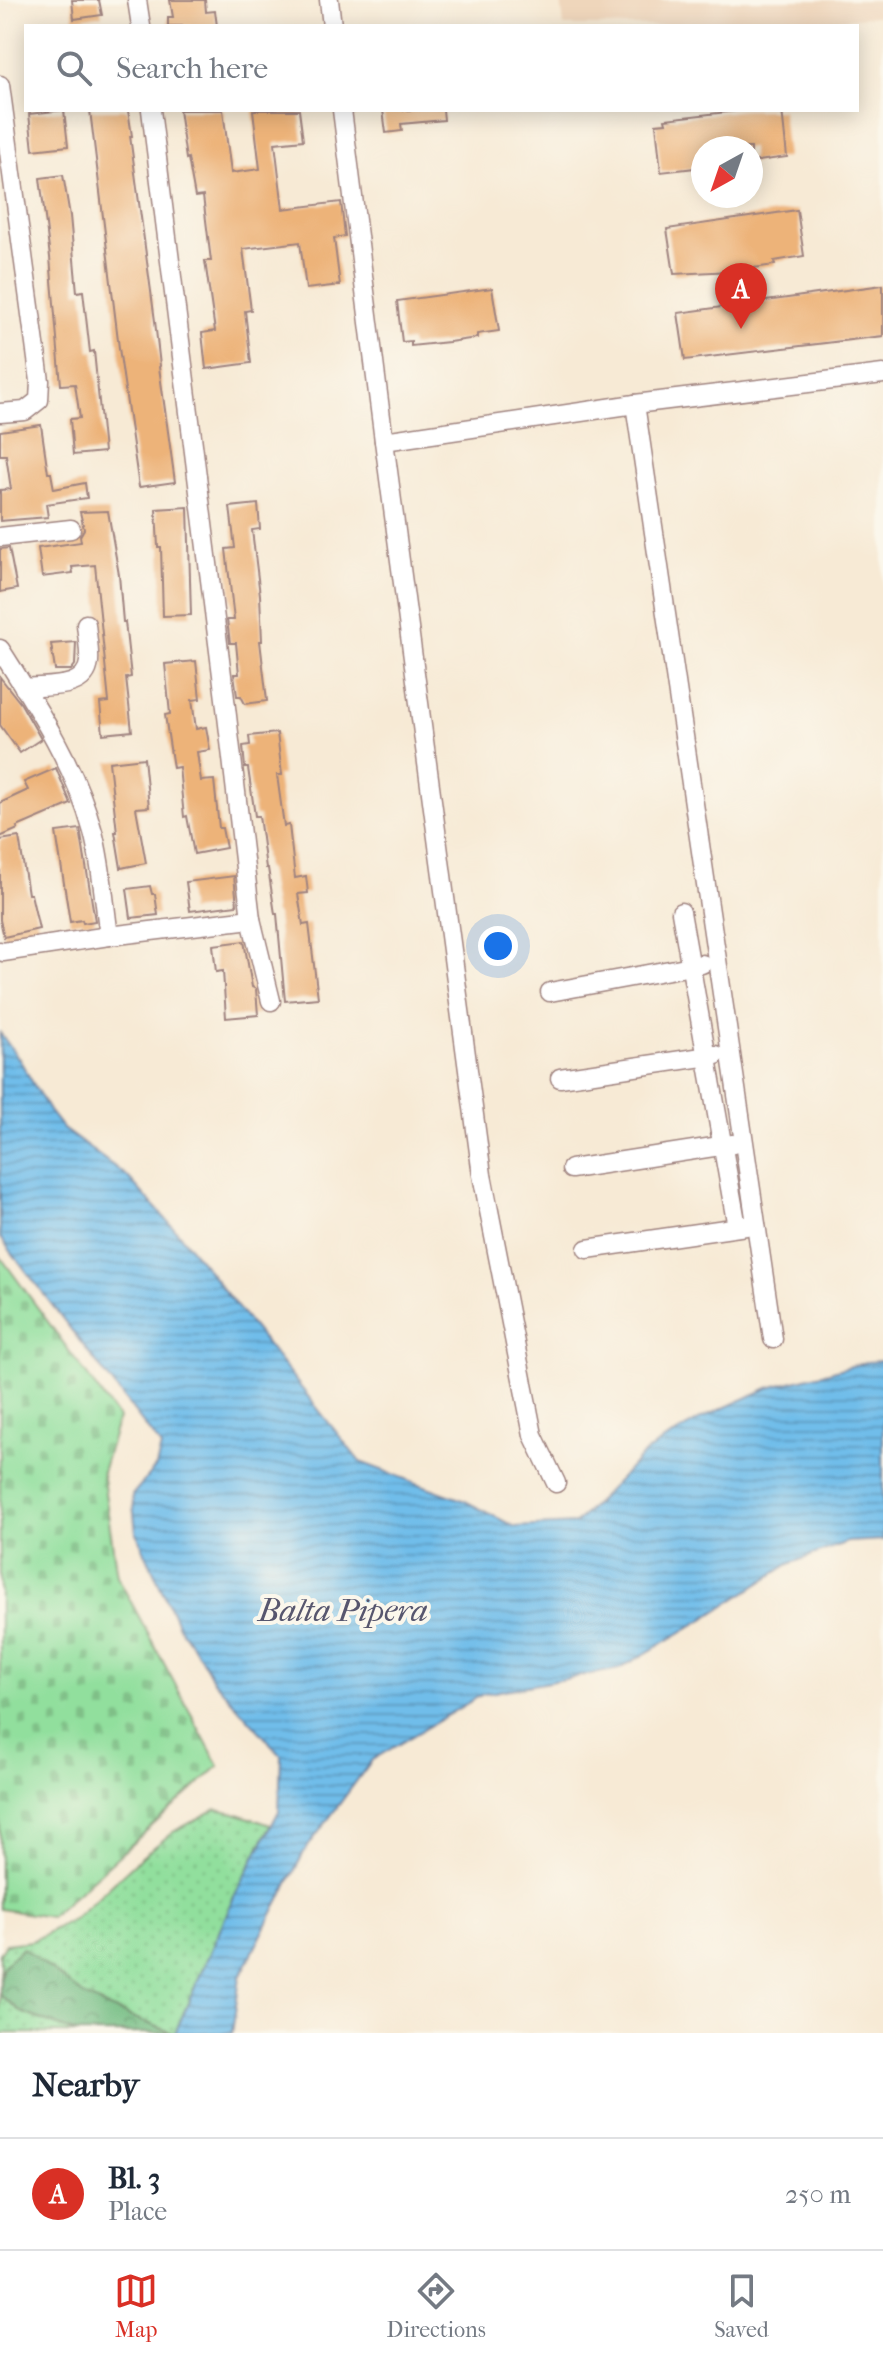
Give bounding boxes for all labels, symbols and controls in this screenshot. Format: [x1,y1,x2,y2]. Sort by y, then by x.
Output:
search box [24,24,859,112]
icon: search [52,46,96,90]
text: Search here [116,51,268,86]
north arrow [691,136,763,208]
pin: A [715,263,767,329]
your location [478,926,518,966]
water label: Balta Pipera [256,1592,428,1629]
text: Nearby [32,2065,139,2105]
text: Bl. 3 [108,2161,160,2196]
text: A [50,2179,66,2210]
text: 250 m [785,2179,851,2210]
text: Place [108,2196,167,2227]
tab: Map [114,2269,158,2343]
tab: Directions [387,2269,486,2343]
tab: Saved [714,2269,769,2343]

